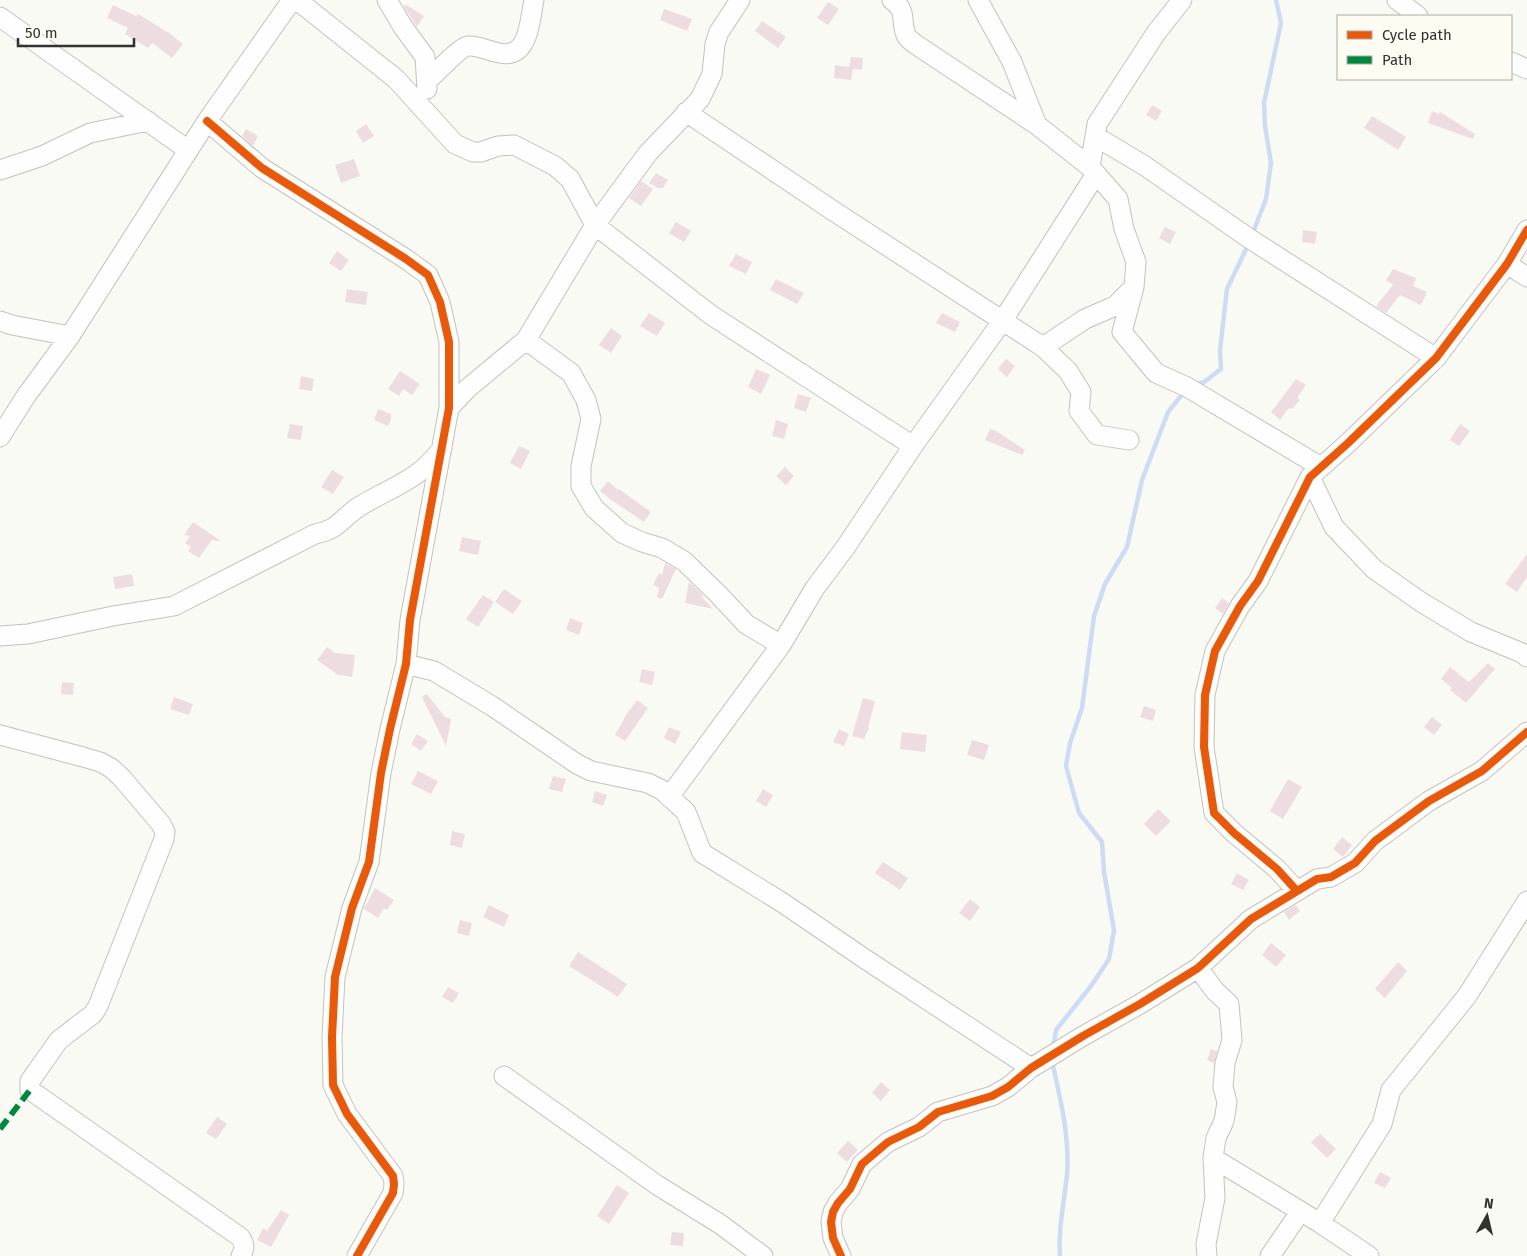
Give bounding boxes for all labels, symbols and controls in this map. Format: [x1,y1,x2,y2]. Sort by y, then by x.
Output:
scale bar [18,15,134,47]
legend [1337,15,1512,80]
text: 50 m [25,24,58,42]
text: Cycle path [1382,26,1452,44]
text: Path [1382,51,1412,69]
north arrow [1462,1191,1512,1241]
text: N [1483,1195,1495,1213]

